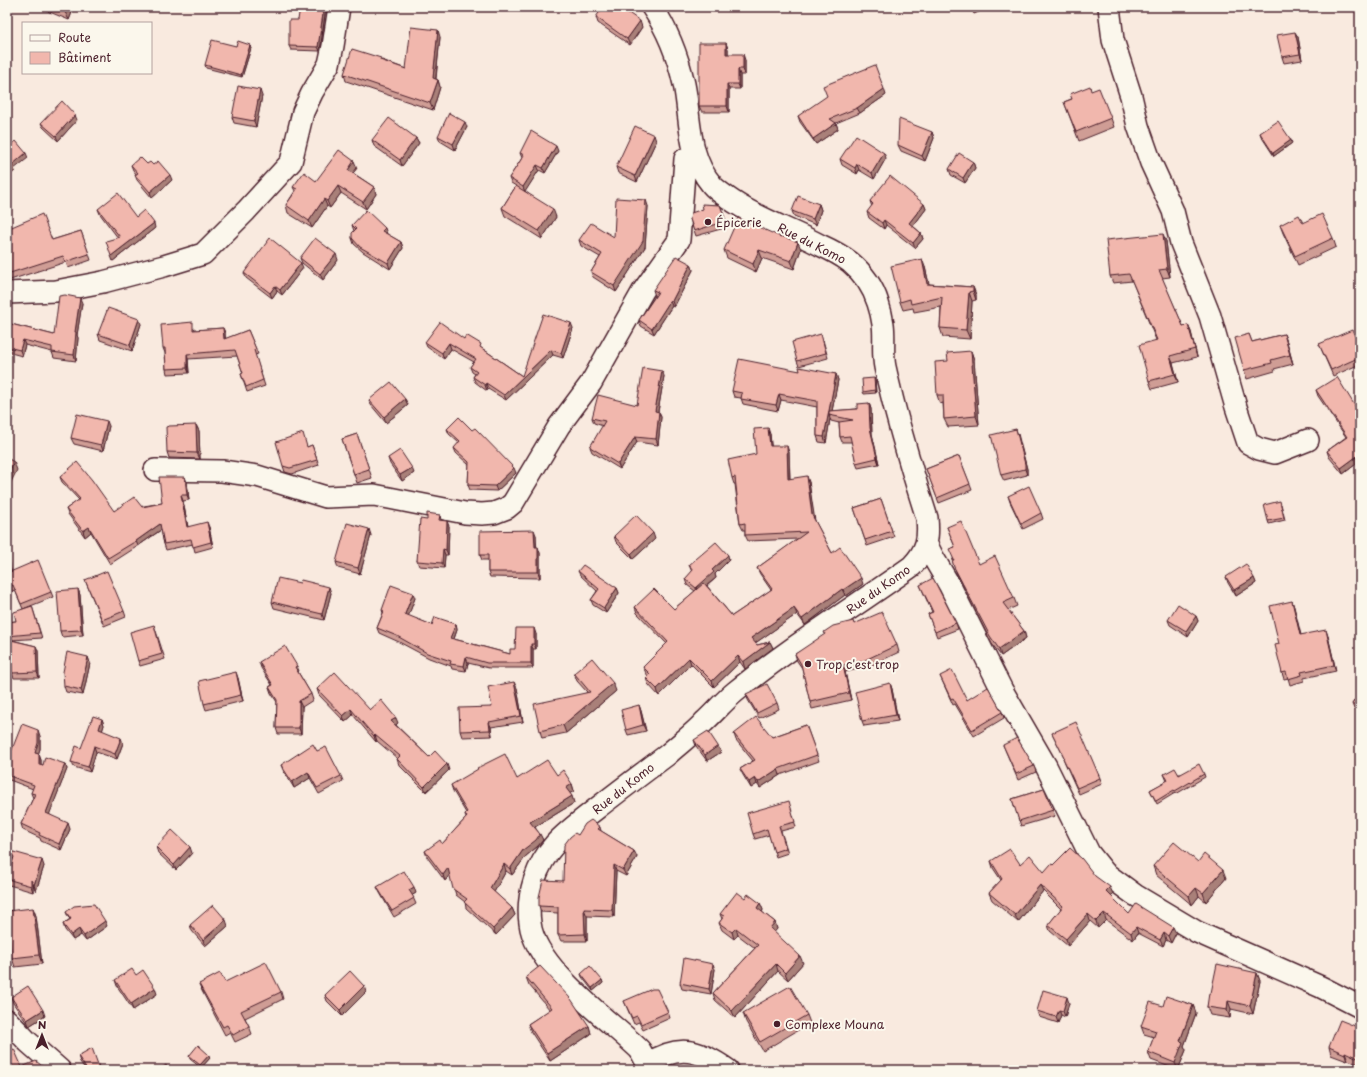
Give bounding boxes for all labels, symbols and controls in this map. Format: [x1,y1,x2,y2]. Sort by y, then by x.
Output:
legend [22,22,152,74]
text: Route [58,28,91,46]
text: Bâtiment [58,48,111,66]
place label: Épicerie [716,213,762,231]
marker: Épicerie [703,217,713,227]
street label: Rue du Komo [775,218,849,268]
street label: Rue du Komo [842,560,914,618]
place label: Trop c'est trop [816,655,899,673]
marker: Trop c'est trop [803,659,813,669]
street label: Rue du Komo [588,758,658,818]
north arrow [22,1015,62,1055]
place label: Complexe Mouna [785,1015,885,1033]
text: N [38,1016,47,1033]
marker: Complexe Mouna [772,1019,782,1029]

